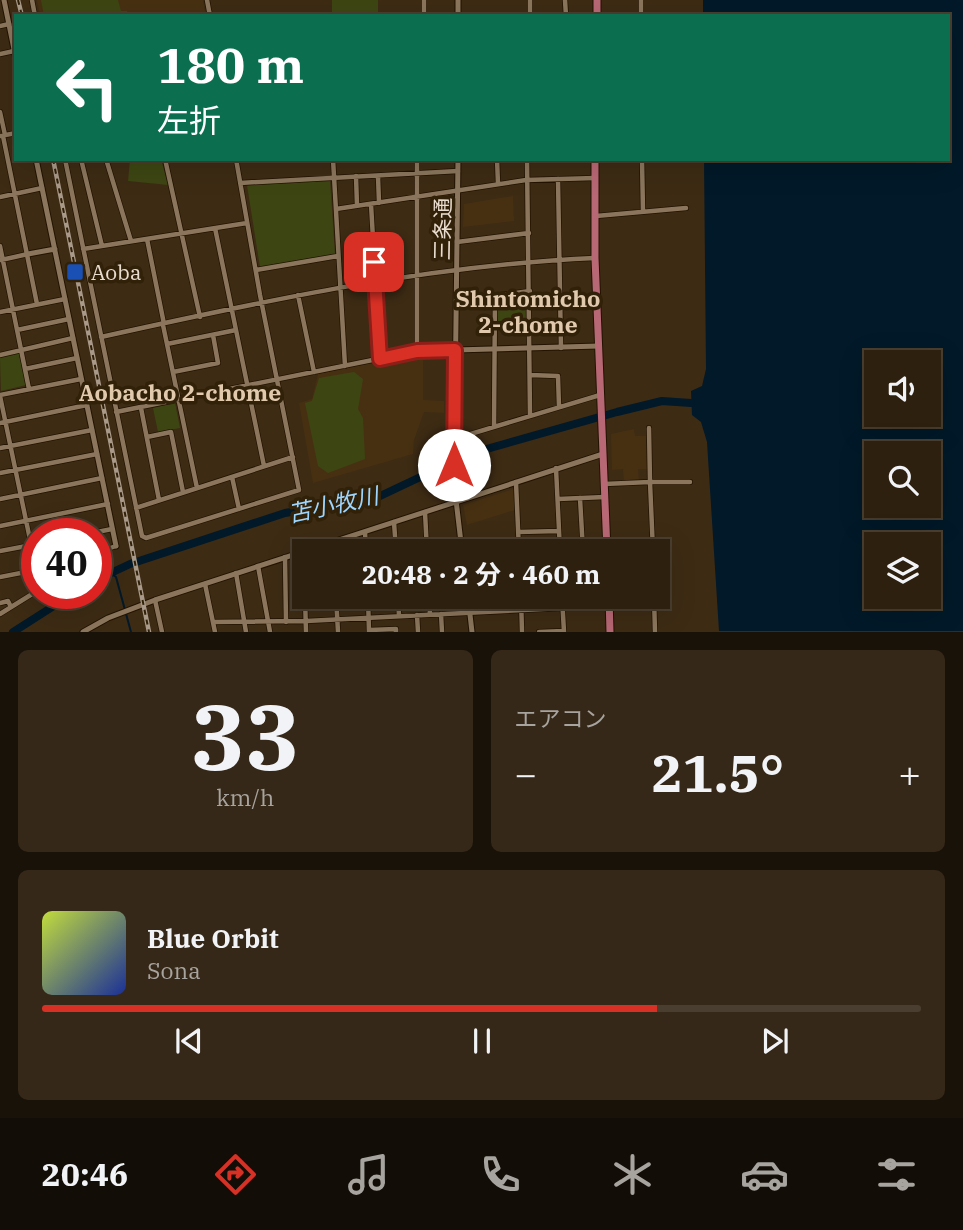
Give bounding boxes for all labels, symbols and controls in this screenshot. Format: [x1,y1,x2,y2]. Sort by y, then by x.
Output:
text: 180 m [157,33,304,96]
icon: left [42,42,133,133]
text: 左折 [157,99,221,141]
street label: 三条通 [427,197,457,261]
pin [344,232,404,292]
icon: arrive [355,243,393,281]
place label: Aoba [91,258,141,286]
marker: Aoba [65,262,85,282]
district label: Shintomicho 2-chome [455,283,601,339]
map controls [864,350,941,609]
button: sound [864,350,941,427]
district label: Aobacho 2-chome [79,377,281,407]
position arrow [417,428,491,502]
button: search [864,441,941,518]
water label: 苫小牧川 [285,479,384,528]
speed limit sign: 40 [21,518,112,609]
button: layers [864,532,941,609]
text: 20:48 · 2 分 · 460 m [362,557,600,591]
text: 33 [191,677,300,795]
text: エアコン [515,703,607,733]
text: 21.5° [651,739,784,806]
text: − [515,749,537,798]
text: + [898,749,921,798]
text: km/h [216,782,274,812]
text: Blue Orbit [147,921,279,955]
text: Sona [147,955,201,985]
icon: previous [170,1022,208,1060]
icon: pause [463,1022,501,1060]
icon: next [756,1022,794,1060]
icon: directions [211,1150,260,1199]
icon: music [344,1150,393,1199]
icon: phone [476,1150,525,1199]
icon: climate [608,1150,657,1199]
icon: car [740,1150,789,1199]
icon: filters [872,1150,921,1199]
text: 20:46 [42,1153,128,1195]

